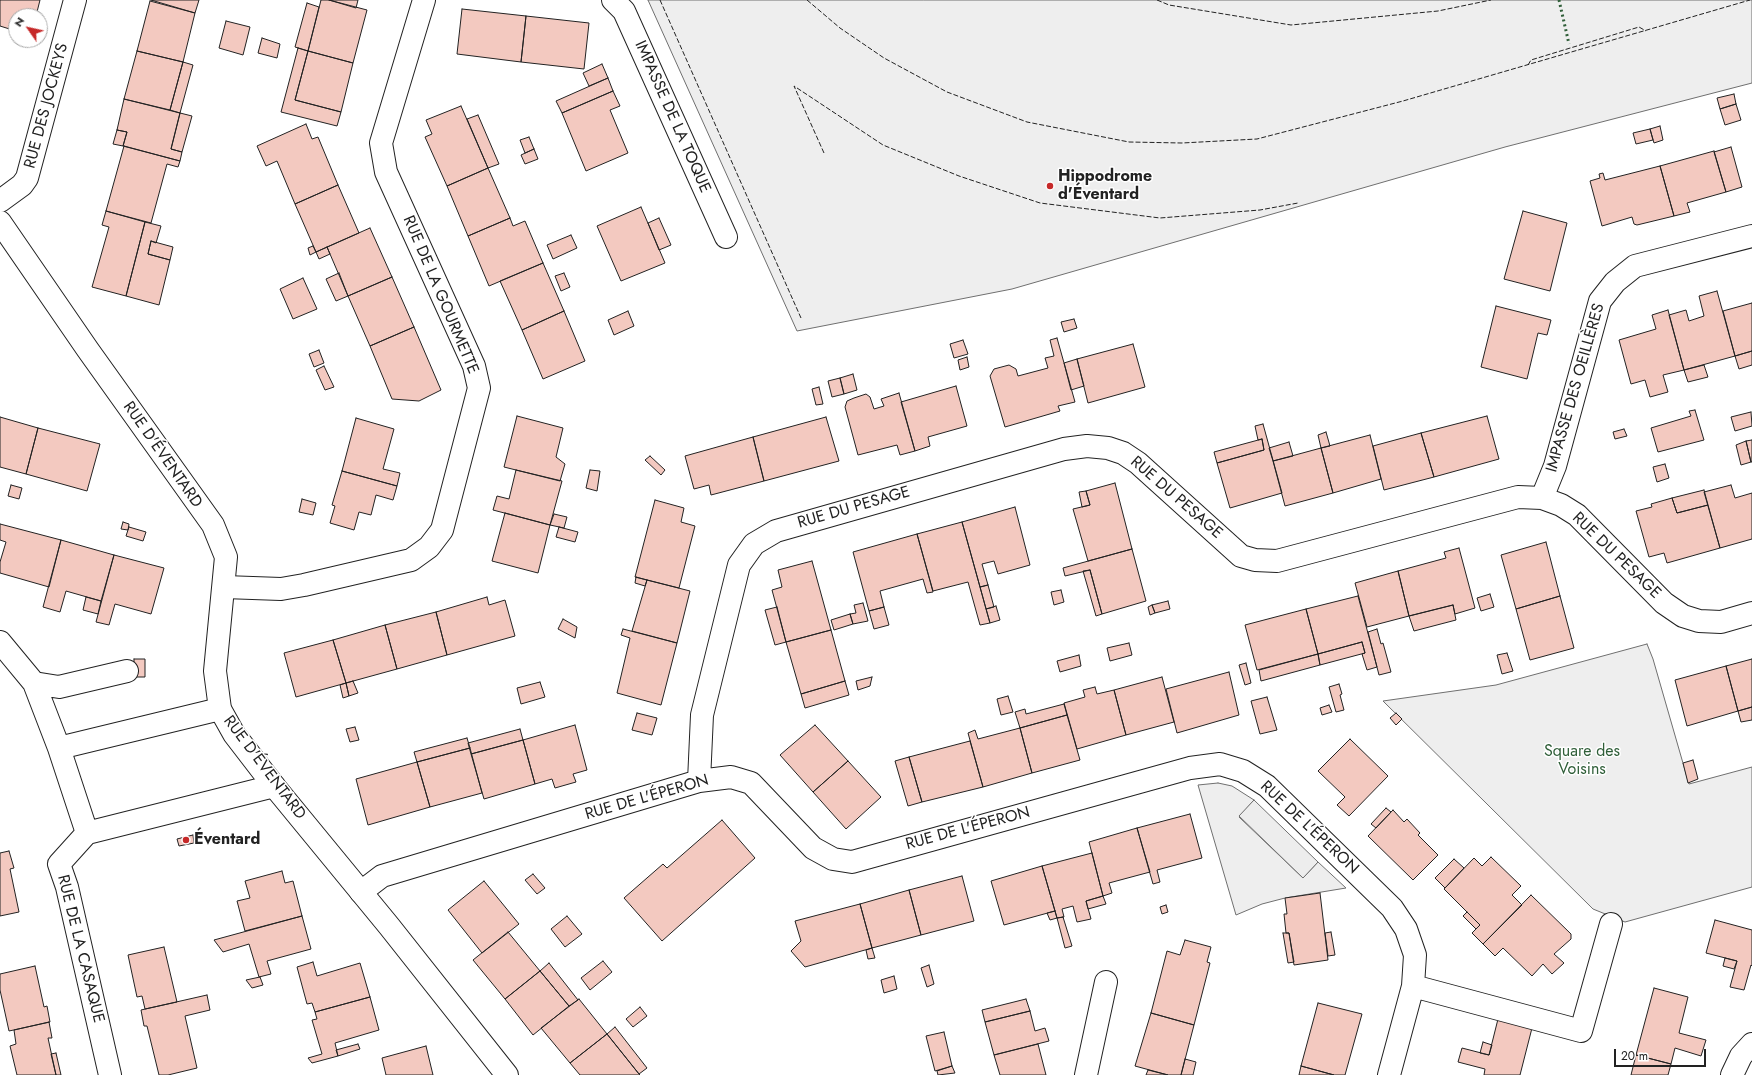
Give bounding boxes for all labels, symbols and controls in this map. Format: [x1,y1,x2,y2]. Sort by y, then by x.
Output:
north arrow [8,8,48,48]
text: N [10,14,28,30]
street label: IMPASSE DE LA TOQUE [630,38,714,196]
street label: RUE DES JOCKEYS [21,41,73,171]
place label: Hippodrome d'Éventard [1058,167,1152,205]
marker: Hippodrome d'Éventard [1045,181,1055,191]
street label: RUE DE LA GOURMETTE [398,213,482,377]
street label: IMPASSE DES OEILLÈRES [1543,301,1609,475]
street label: RUE D'ÉVENTARD [118,398,206,512]
street label: RUE DU PESAGE [1126,453,1226,543]
street label: RUE DU PESAGE [796,483,912,533]
street label: RUE DU PESAGE [1568,509,1664,603]
street label: RUE D'ÉVENTARD [219,712,309,824]
park label: Square des Voisins [1544,742,1620,780]
street label: RUE DE L'ÉPERON [583,771,711,825]
street label: RUE DE L'ÉPERON [1256,777,1362,879]
street label: RUE DE L'ÉPERON [904,803,1032,855]
place label: Éventard [194,830,260,850]
marker: Éventard [181,835,191,845]
street label: RUE DE LA CASAQUE [52,873,108,1025]
scale bar [1616,1041,1708,1067]
text: 20 m [1621,1047,1648,1065]

